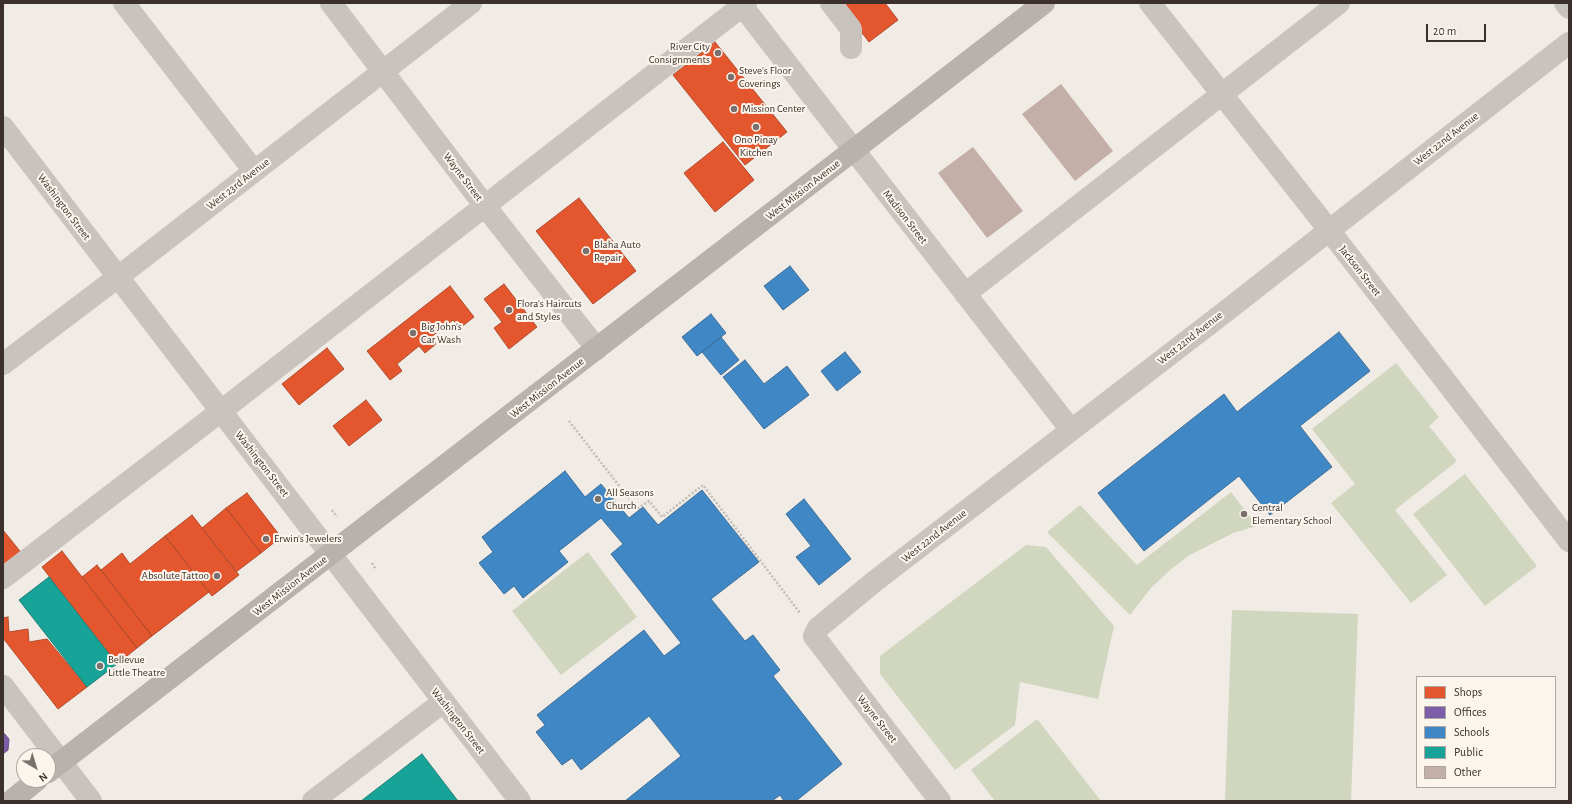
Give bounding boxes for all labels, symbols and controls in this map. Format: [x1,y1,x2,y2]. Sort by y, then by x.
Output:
scale bar [1428,16,1488,42]
text: 20 m [1433,25,1456,37]
place label: River City Consignments [649,40,710,66]
marker: River City Consignments [713,48,723,58]
place label: Steve's Floor Coverings [739,64,791,90]
marker: Steve's Floor Coverings [726,72,736,82]
place label: Mission Center [742,102,805,116]
marker: Mission Center [729,104,739,114]
street label: West 22nd Avenue [1411,109,1481,169]
marker: Ono Pinay Kitchen [751,122,761,132]
place label: Ono Pinay Kitchen [734,133,778,159]
street label: Wayne Street [440,150,486,204]
street label: West 23rd Avenue [204,155,272,213]
street label: West Mission Avenue [763,157,843,223]
street label: Washington Street [35,171,93,243]
street label: Madison Street [880,187,930,247]
place label: Blaha Auto Repair [594,238,641,264]
street label: Jackson Street [1336,243,1384,299]
marker: Blaha Auto Repair [581,246,591,256]
place label: Flora's Haircuts and Styles [517,297,582,323]
marker: Flora's Haircuts and Styles [504,305,514,315]
street label: West 22nd Avenue [1155,308,1225,368]
place label: Big John's Car Wash [421,320,462,346]
marker: Big John's Car Wash [408,328,418,338]
street label: West Mission Avenue [507,355,587,421]
street label: Washington Street [232,428,292,500]
place label: All Seasons Church [606,486,654,512]
marker: All Seasons Church [593,494,603,504]
place label: Central Elementary School [1252,501,1332,527]
street label: West 22nd Avenue [899,506,969,566]
marker: Central Elementary School [1239,509,1249,519]
place label: Erwin's Jewelers [274,532,342,546]
marker: Erwin's Jewelers [261,534,271,544]
street label: West Mission Avenue [250,553,330,619]
place label: Absolute Tattoo [142,569,209,583]
marker: Absolute Tattoo [212,571,222,581]
place label: Bellevue Little Theatre [108,653,165,679]
marker: Bellevue Little Theatre [95,661,105,671]
legend [1416,676,1556,788]
street label: Washington Street [428,685,488,757]
text: Shops [1454,686,1482,698]
street label: Wayne Street [854,692,900,746]
text: Offices [1454,706,1487,718]
text: Schools [1454,726,1489,738]
text: Public [1454,746,1483,758]
north arrow [16,748,56,788]
text: Other [1454,766,1481,778]
text: N [37,770,49,784]

